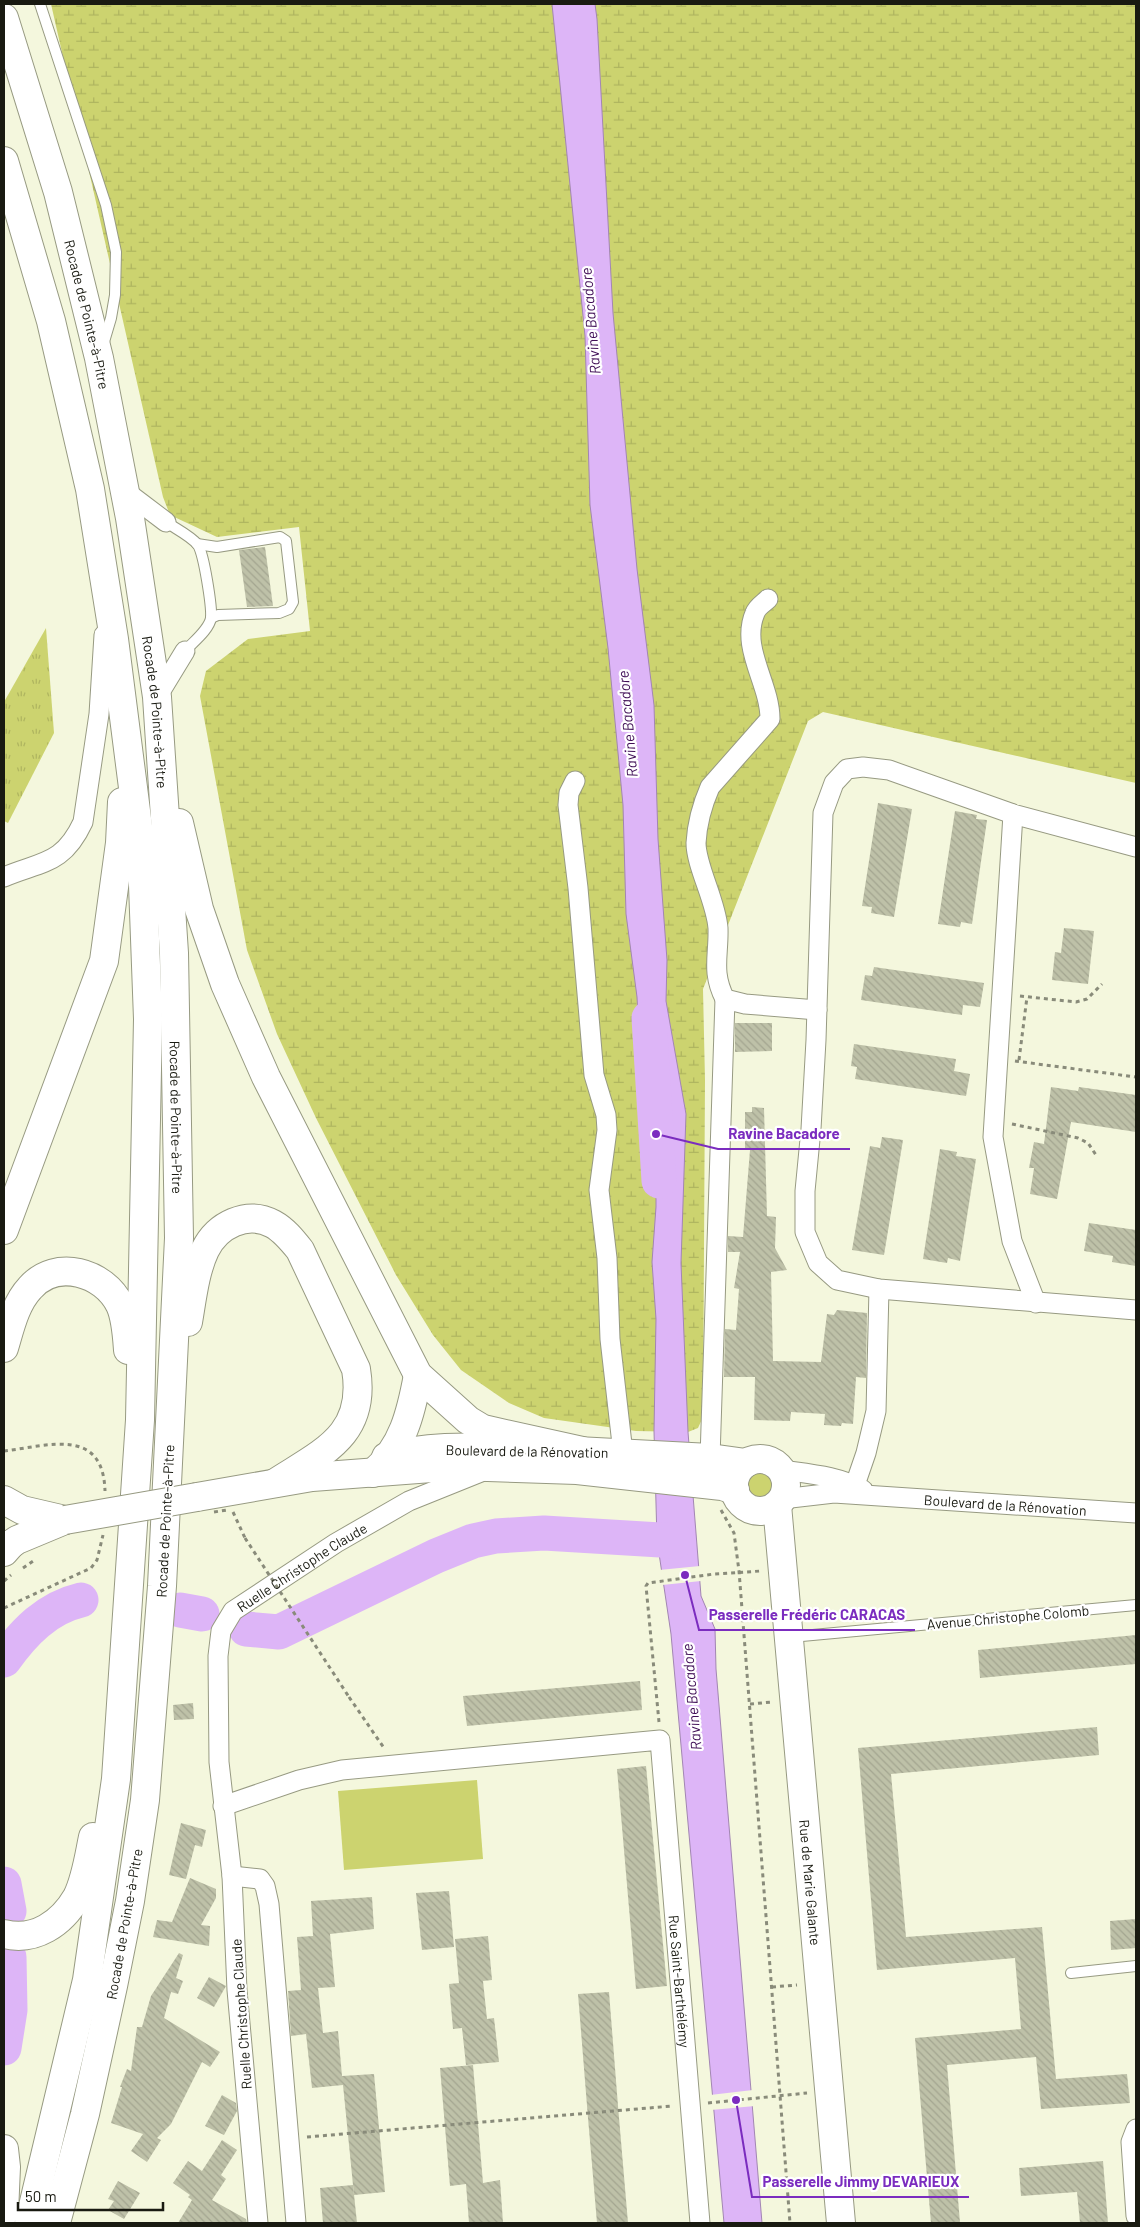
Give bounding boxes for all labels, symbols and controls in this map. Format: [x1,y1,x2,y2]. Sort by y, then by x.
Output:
street label: Rocade de Pointe-à-Pitre [62,238,113,390]
water label: Ravine Bacadore [576,267,604,375]
street label: Rocade de Pointe-à-Pitre [139,635,172,789]
water label: Ravine Bacadore [613,670,641,778]
street label: Rocade de Pointe-à-Pitre [167,1040,187,1194]
callout: Ravine Bacadore [718,1119,850,1149]
text: Ravine Bacadore [728,1124,840,1142]
street label: Boulevard de la Rénovation [445,1441,609,1461]
street label: Rocade de Pointe-à-Pitre [153,1444,177,1598]
street label: Boulevard de la Rénovation [923,1490,1087,1518]
street label: Ruelle Christophe Claude [233,1519,370,1615]
callout: Passerelle Frédéric CARACAS [699,1600,915,1630]
street label: Avenue Christophe Colomb [926,1601,1090,1633]
text: Passerelle Frédéric CARACAS [709,1605,905,1623]
water label: Ravine Bacadore [677,1643,705,1751]
street label: Rue de Marie Galante [797,1819,825,1946]
street label: Rocade de Pointe-à-Pitre [102,1847,146,2001]
street label: Rue Saint-Barthélémy [666,1914,694,2049]
street label: Ruelle Christophe Claude [227,1938,255,2090]
callout: Passerelle Jimmy DEVARIEUX [752,2167,969,2197]
text: Passerelle Jimmy DEVARIEUX [763,2172,960,2190]
scale bar [18,2180,162,2212]
text: 50 m [25,2187,57,2205]

